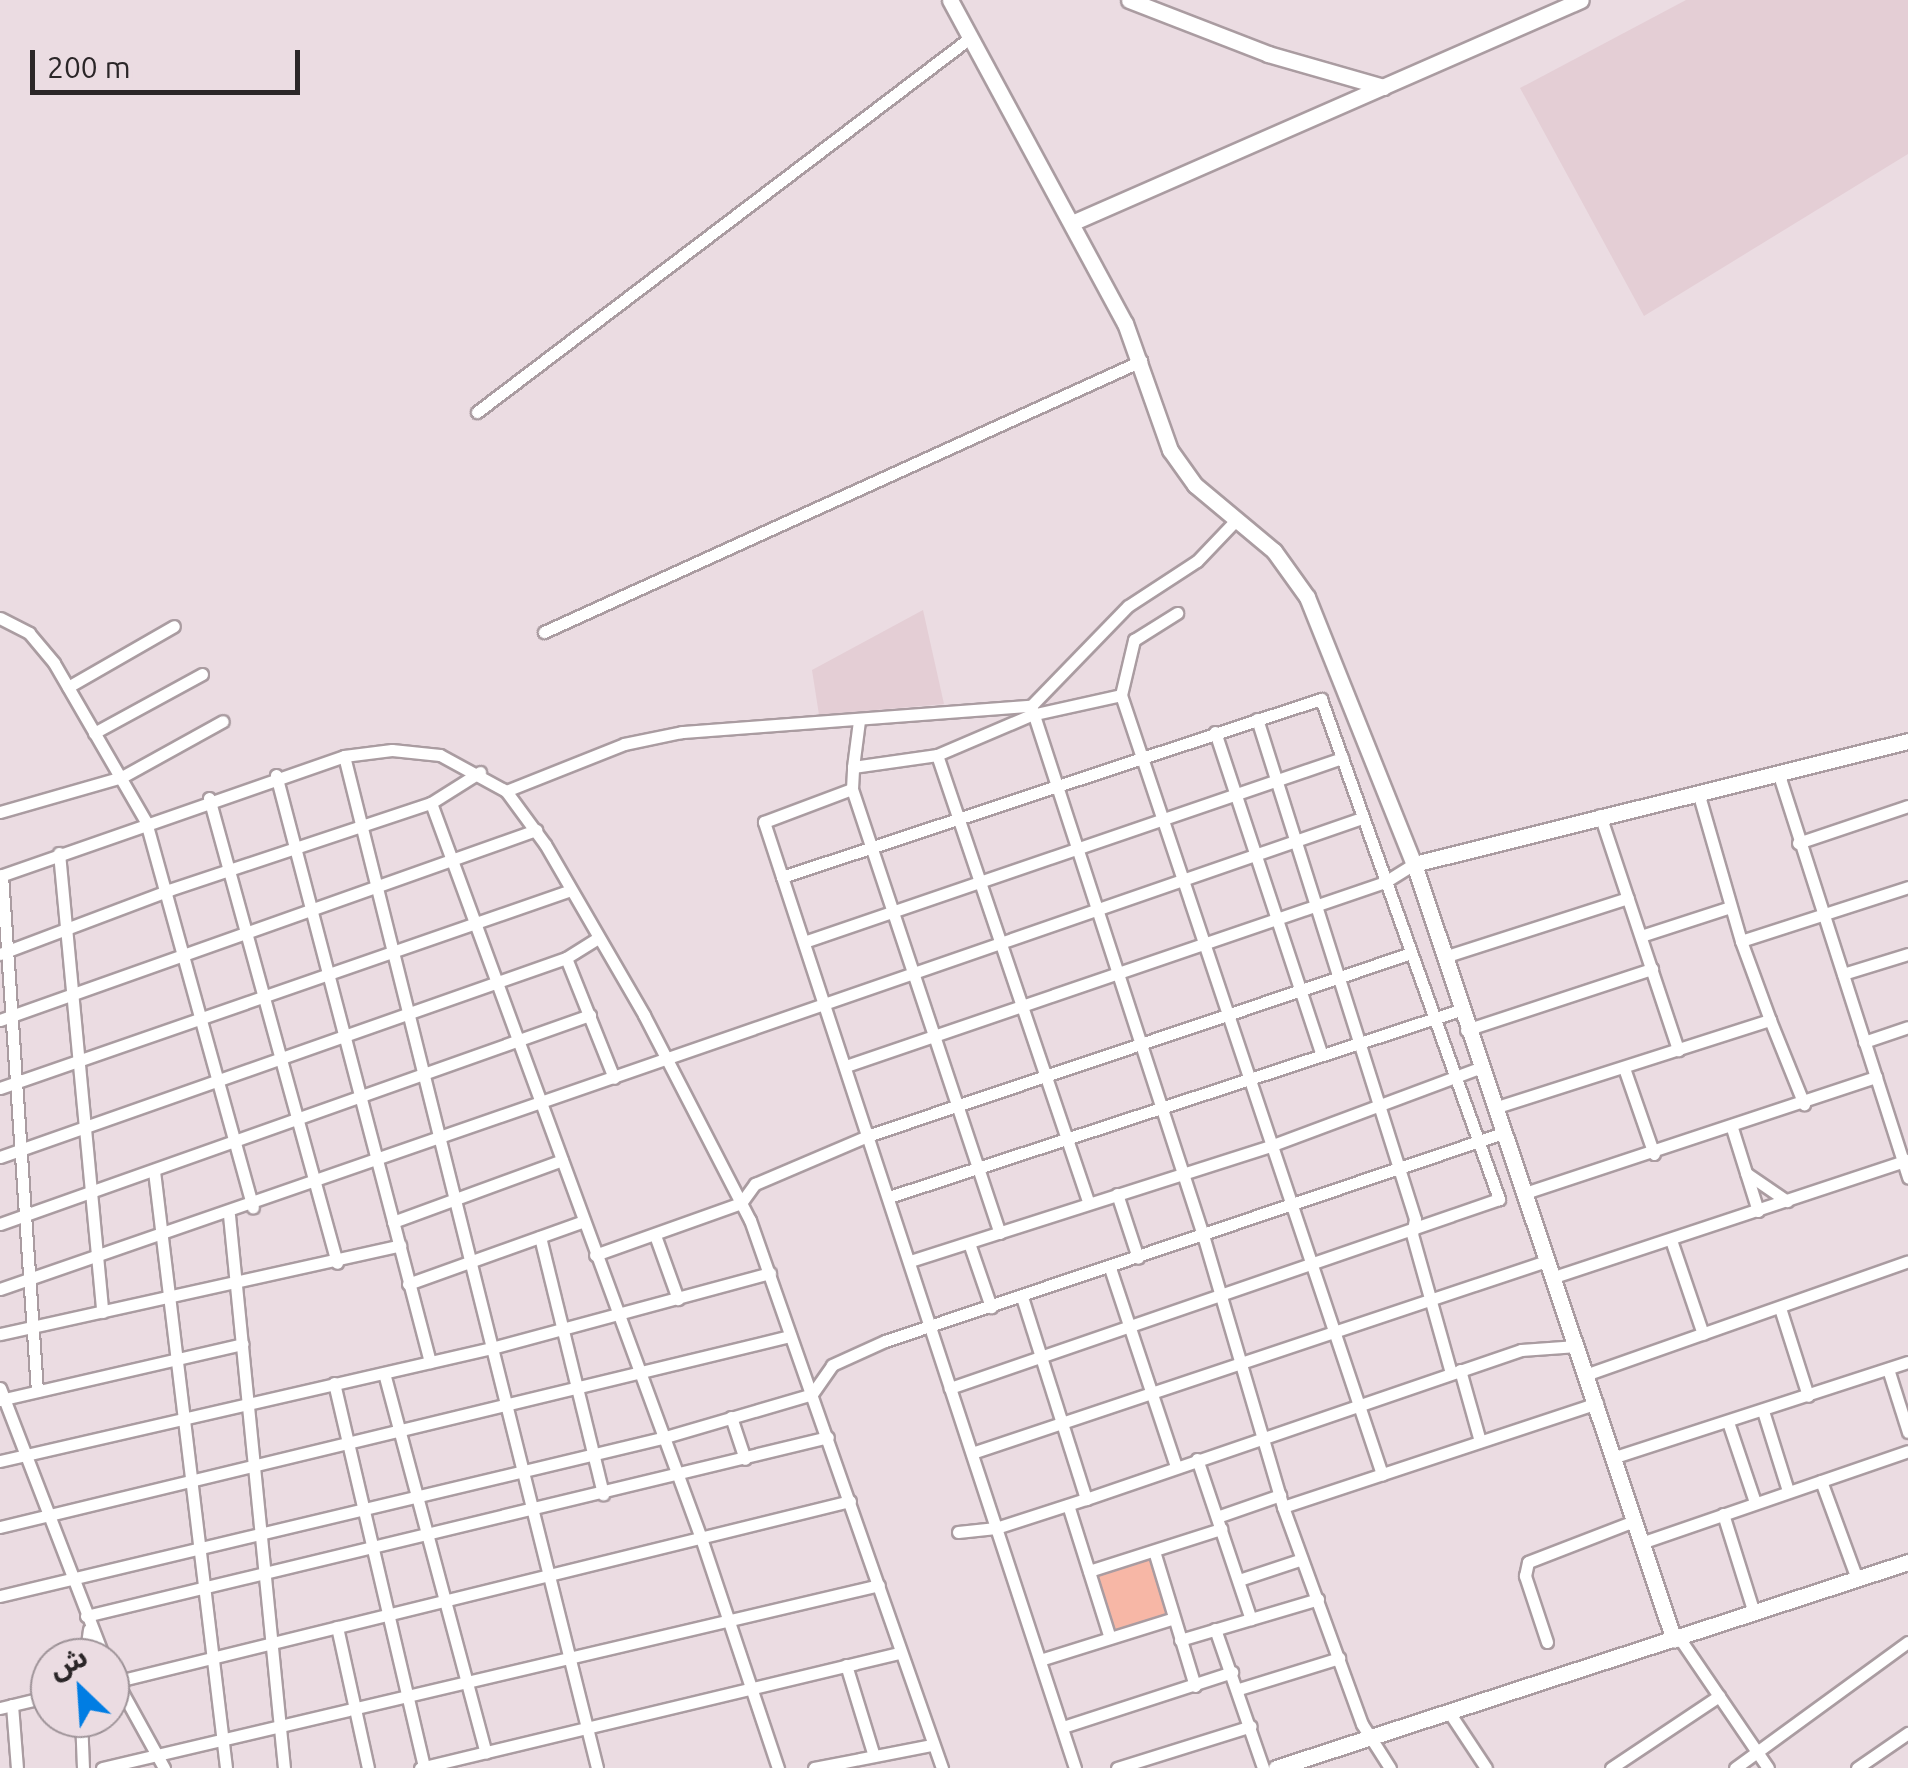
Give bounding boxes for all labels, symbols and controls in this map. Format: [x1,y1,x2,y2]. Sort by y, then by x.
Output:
scale bar [35,30,305,92]
text: 200 m [47,50,131,84]
north arrow [30,1638,130,1738]
text: ش [44,1640,92,1684]

